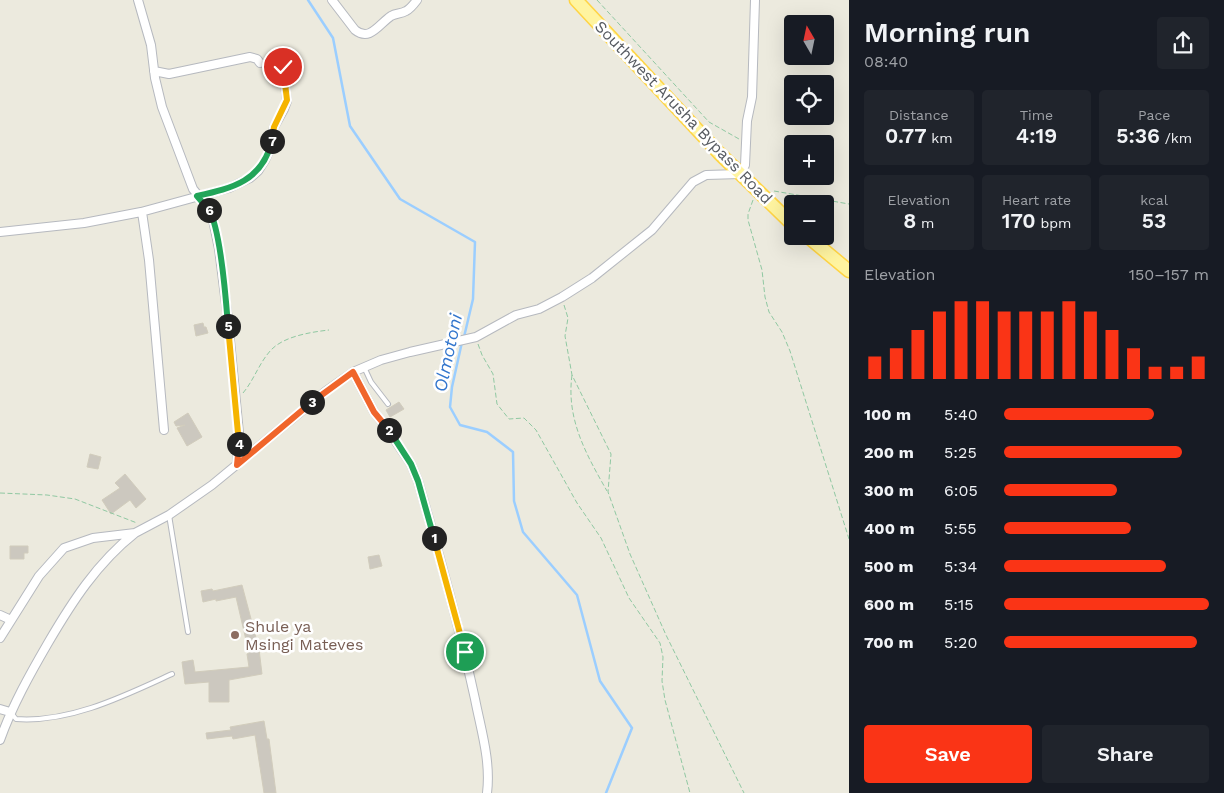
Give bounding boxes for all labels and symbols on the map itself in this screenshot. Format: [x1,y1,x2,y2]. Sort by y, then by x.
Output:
north arrow [784,15,834,65]
street label: Southwest Arusha Bypass Road [591,17,776,208]
pin [262,46,304,88]
pin: 7 [260,128,284,154]
pin: 6 [196,198,222,222]
water label: Olmotoni [429,311,466,394]
pin: 5 [216,314,240,338]
pin: 3 [300,390,324,414]
pin: 2 [376,418,402,442]
pin: 4 [226,432,252,456]
pin: 1 [422,526,446,550]
place label: Shule ya Msingi Mateves [245,617,363,654]
marker: Shule ya Msingi Mateves [229,629,241,641]
pin [444,631,486,673]

